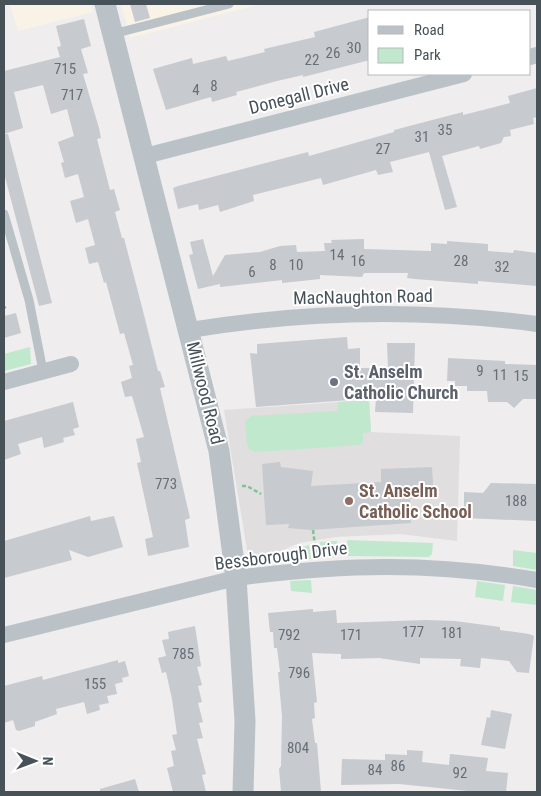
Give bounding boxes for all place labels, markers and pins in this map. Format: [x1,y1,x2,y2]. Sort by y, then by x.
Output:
place label: St. Anselm Catholic Church [344,361,458,403]
marker: St. Anselm Catholic Church [328,376,340,388]
place label: St. Anselm Catholic School [359,480,472,522]
marker: St. Anselm Catholic School [343,495,355,507]

